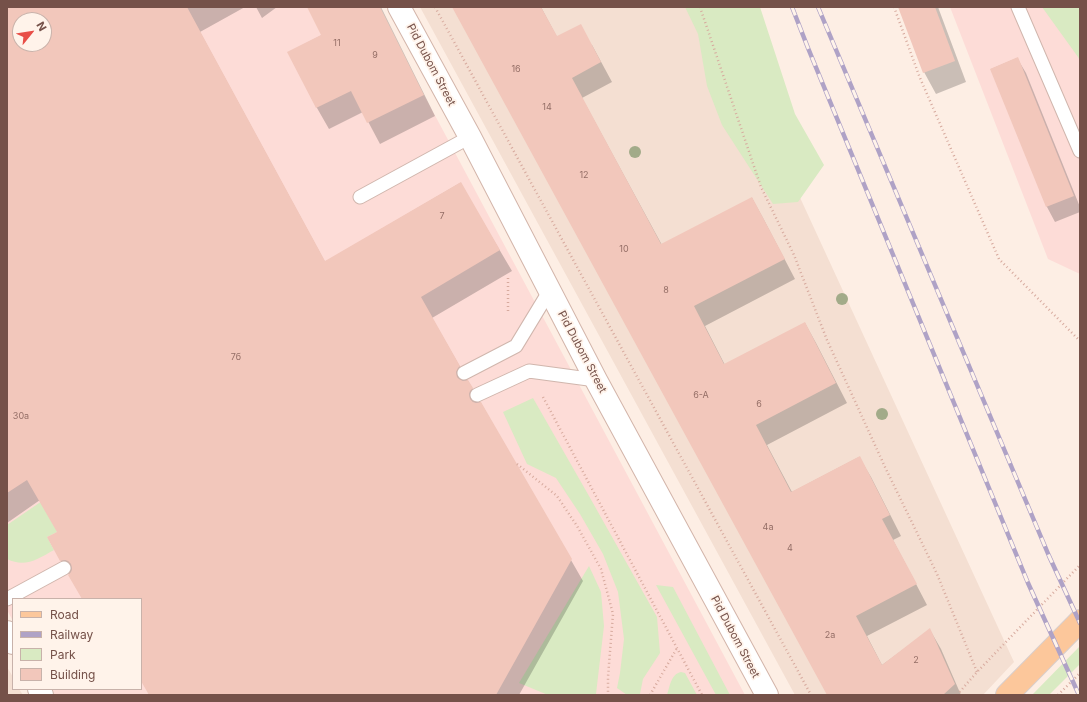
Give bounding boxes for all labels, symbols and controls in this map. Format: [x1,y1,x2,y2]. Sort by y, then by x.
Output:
north arrow [12,12,52,52]
text: N [33,19,50,34]
street label: Pid Dubom Street [404,22,458,108]
house number: 11 [333,38,341,48]
house number: 9 [372,50,378,60]
house number: 16 [511,64,521,74]
house number: 14 [542,102,552,112]
house number: 12 [579,170,589,180]
house number: 7 [439,211,445,221]
house number: 10 [619,244,629,254]
house number: 8 [663,285,669,295]
street label: Pid Dubom Street [555,309,609,395]
house number: 7б [231,352,241,362]
house number: 6-А [693,390,709,400]
house number: 6 [756,399,762,409]
house number: 30а [13,411,29,421]
house number: 4а [763,522,773,532]
house number: 4 [787,543,793,553]
street label: Pid Dubom Street [708,594,762,680]
legend [12,598,142,690]
text: Road [50,607,79,622]
text: Railway [50,627,93,642]
house number: 2а [825,630,835,640]
text: Park [50,647,76,662]
house number: 2 [913,655,919,665]
text: Building [50,667,95,682]

